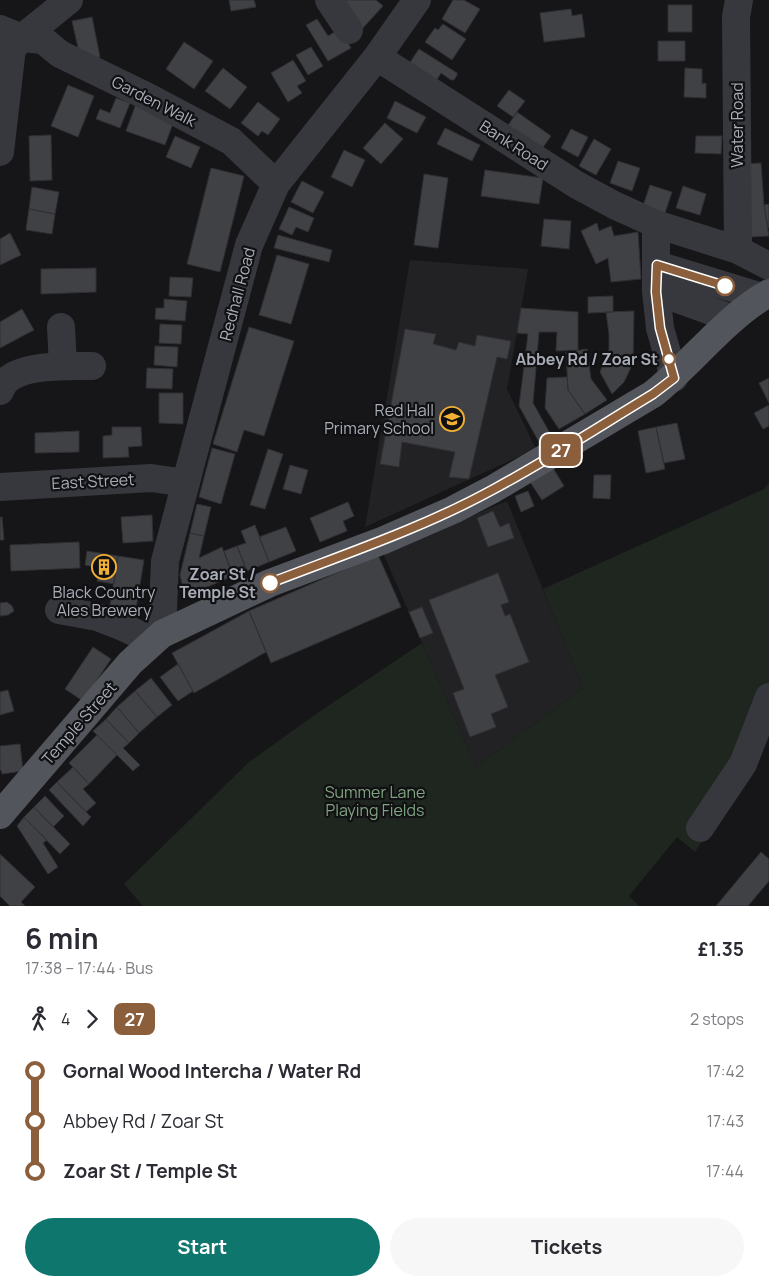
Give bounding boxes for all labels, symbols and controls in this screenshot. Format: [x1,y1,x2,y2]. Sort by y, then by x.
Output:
street label: Garden Walk [108,70,201,132]
street label: Water Road [726,82,748,168]
street label: Bank Road [476,115,552,175]
street label: Redhall Road [214,245,260,343]
unlabelled marker [715,276,735,296]
place label: Abbey Rd / Zoar St [515,348,658,370]
marker: Abbey Rd / Zoar St [662,352,676,366]
place label: Red Hall Primary School [324,399,434,439]
school or university icon: Red Hall Primary School [439,406,465,432]
line badge: 27 [538,434,584,466]
text: 27 [551,438,571,462]
street label: East Street [51,468,135,494]
building icon: Black Country Ales Brewery [91,554,117,580]
place label: Zoar St / Temple St [179,563,256,603]
marker: Zoar St / Temple St [260,573,280,593]
place label: Black Country Ales Brewery [53,581,156,621]
street label: Temple Street [37,677,121,769]
park label: Summer Lane Playing Fields [325,781,425,821]
text: 6 min [25,919,99,957]
text: £1.35 [698,936,744,962]
text: 17:38 – 17:44 · Bus [25,957,153,979]
icon: walk [25,1005,53,1033]
icon: forward [78,1005,106,1033]
text: 27 [124,1007,145,1031]
text: 4 [61,1008,70,1030]
text: 2 stops [690,1008,744,1030]
text: Gornal Wood Intercha / Water Rd [63,1058,361,1084]
text: 17:42 [706,1060,744,1082]
text: Abbey Rd / Zoar St [63,1108,224,1134]
text: 17:43 [707,1110,744,1132]
text: Zoar St / Temple St [63,1158,237,1184]
text: 17:44 [706,1160,744,1182]
button: Start [25,1218,380,1276]
button: Tickets [390,1218,744,1276]

